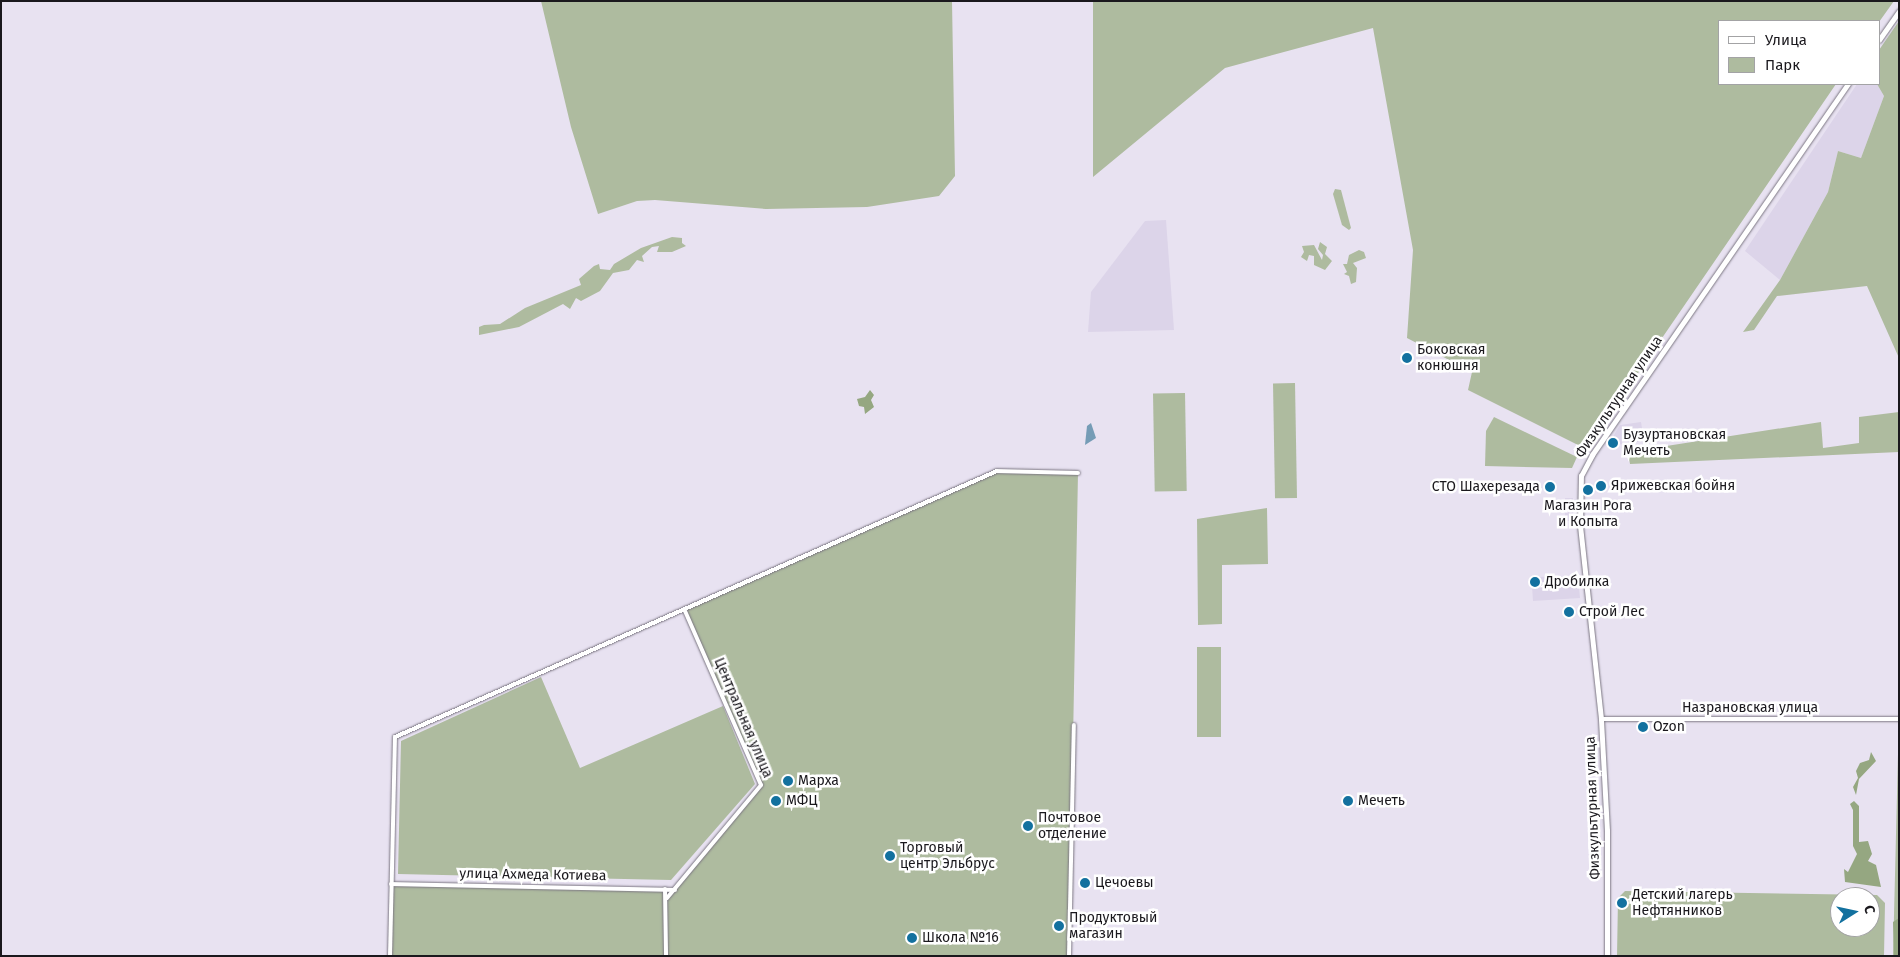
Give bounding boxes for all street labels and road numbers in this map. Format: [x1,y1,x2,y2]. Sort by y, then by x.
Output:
street label: Физкультурная улица [1572,333,1666,461]
street label: Центральная улица [710,655,776,781]
street label: Назрановская улица [1682,700,1818,716]
street label: Физкультурная улица [1582,736,1604,880]
street label: улица Ахмеда Котиева [459,865,607,885]

